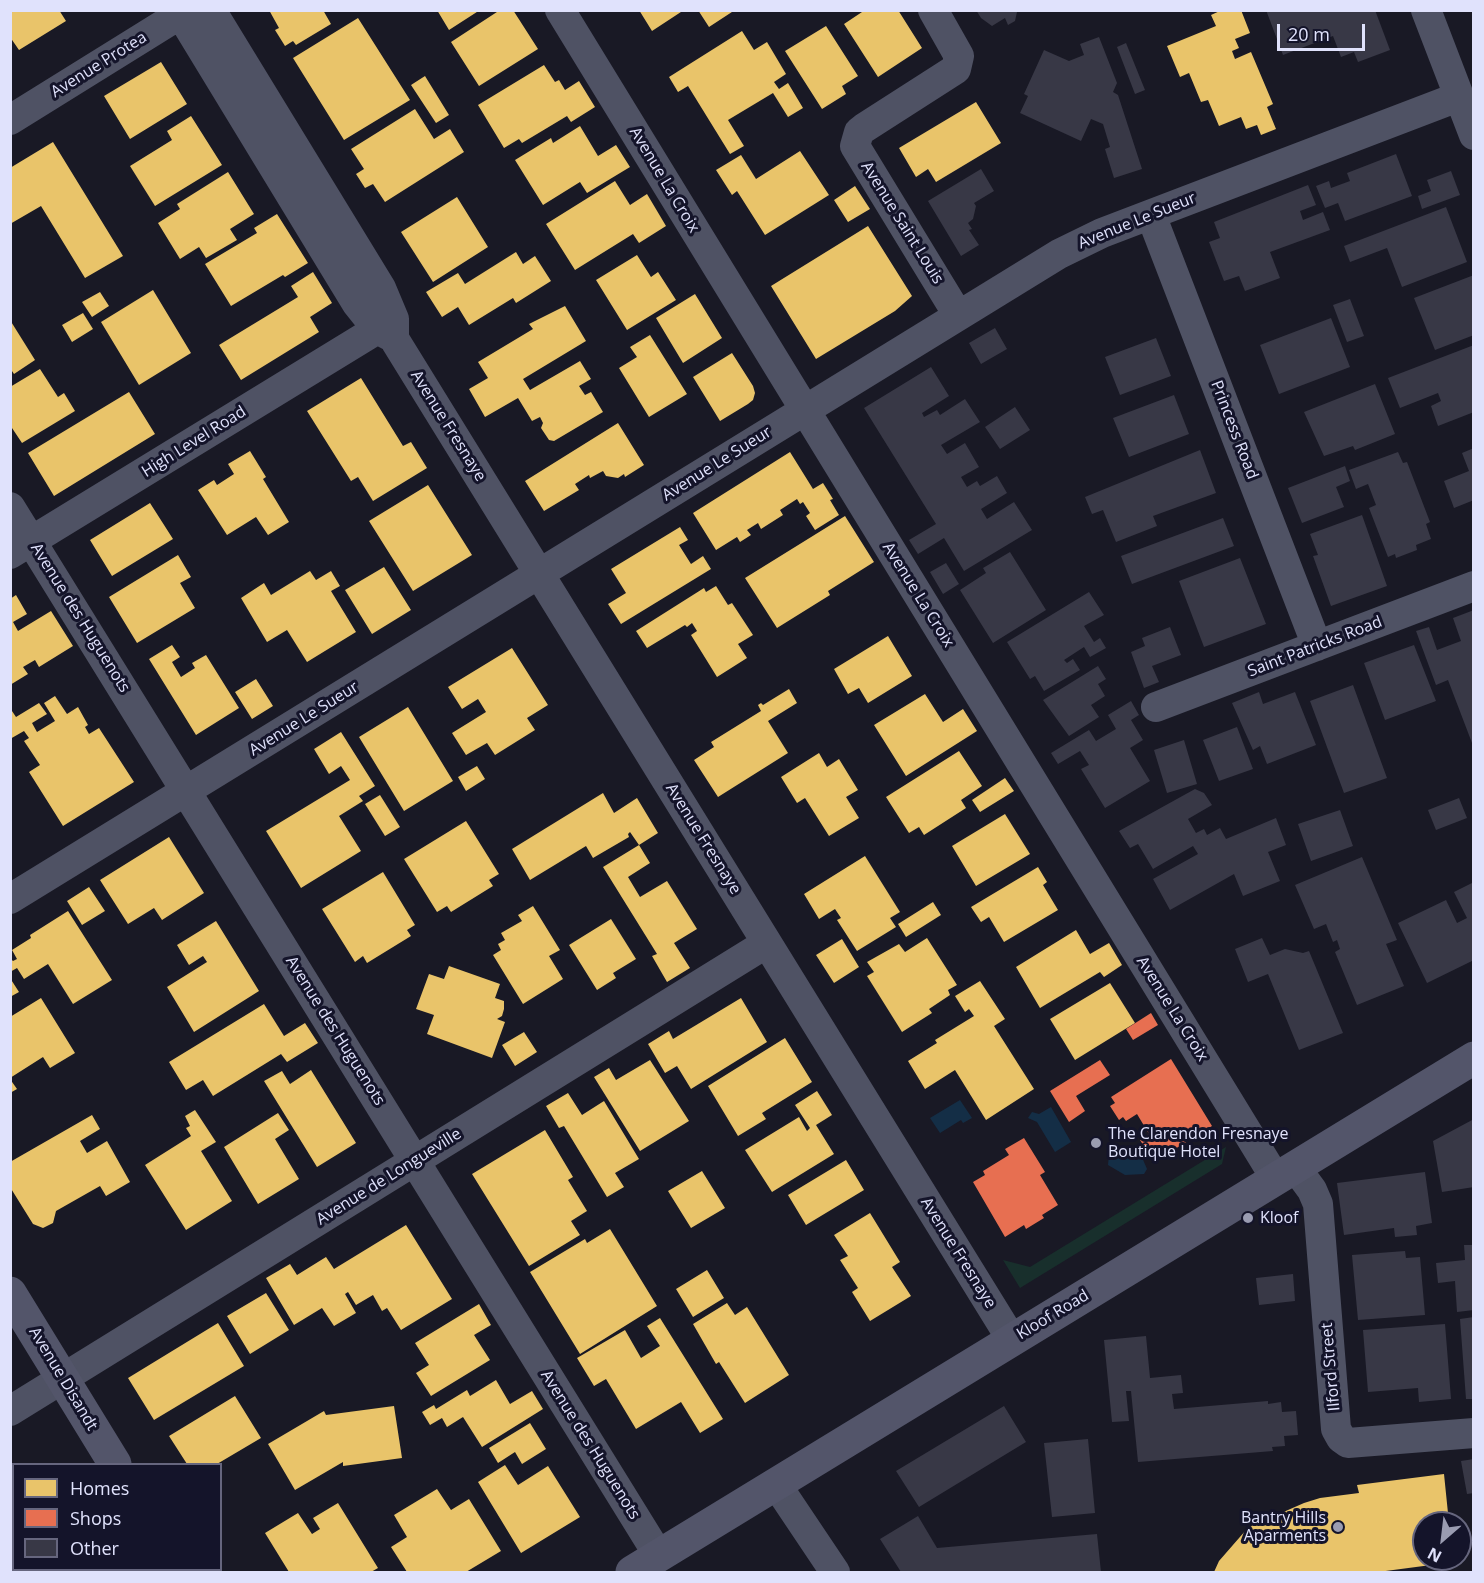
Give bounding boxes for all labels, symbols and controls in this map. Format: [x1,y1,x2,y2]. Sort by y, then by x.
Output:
scale bar [1280,12,1368,50]
text: 20 m [1288,22,1330,46]
street label: Avenue Protea [48,28,150,102]
street label: Avenue La Croix [625,124,703,236]
street label: Avenue Saint Louis [857,158,947,288]
street label: Avenue Le Sueur [1075,189,1199,253]
street label: Avenue Fresnaye [406,367,490,485]
street label: Princess Road [1206,378,1262,482]
street label: High Level Road [138,402,250,482]
street label: Avenue Le Sueur [659,423,775,505]
street label: Avenue La Croix [878,539,958,651]
street label: Avenue des Huguenots [26,540,134,696]
street label: Saint Patricks Road [1245,613,1385,681]
street label: Avenue Le Sueur [246,678,362,760]
street label: Avenue Fresnaye [661,780,745,898]
street label: Avenue des Huguenots [281,953,389,1109]
street label: Avenue La Croix [1132,953,1212,1065]
place label: The Clarendon Fresnaye Boutique Hotel [1108,1124,1289,1162]
street label: Avenue de Longueville [313,1125,465,1229]
marker: The Clarendon Fresnaye Boutique Hotel [1089,1136,1103,1150]
street label: Avenue Fresnaye [916,1194,1000,1312]
place label: Kloof [1260,1208,1298,1228]
marker: Kloof [1241,1211,1255,1225]
street label: Kloof Road [1013,1286,1093,1344]
street label: Ilford Street [1318,1322,1344,1412]
street label: Avenue Disandt [25,1324,101,1434]
street label: Avenue des Huguenots [536,1367,644,1523]
legend [12,1463,222,1571]
text: Homes [70,1476,129,1500]
text: Shops [70,1506,121,1530]
place label: Bantry Hills Aparments [1241,1508,1326,1546]
north arrow [1412,1511,1472,1571]
marker: Bantry Hills Aparments [1331,1520,1345,1534]
text: Other [70,1536,119,1560]
text: N [1424,1542,1445,1568]

